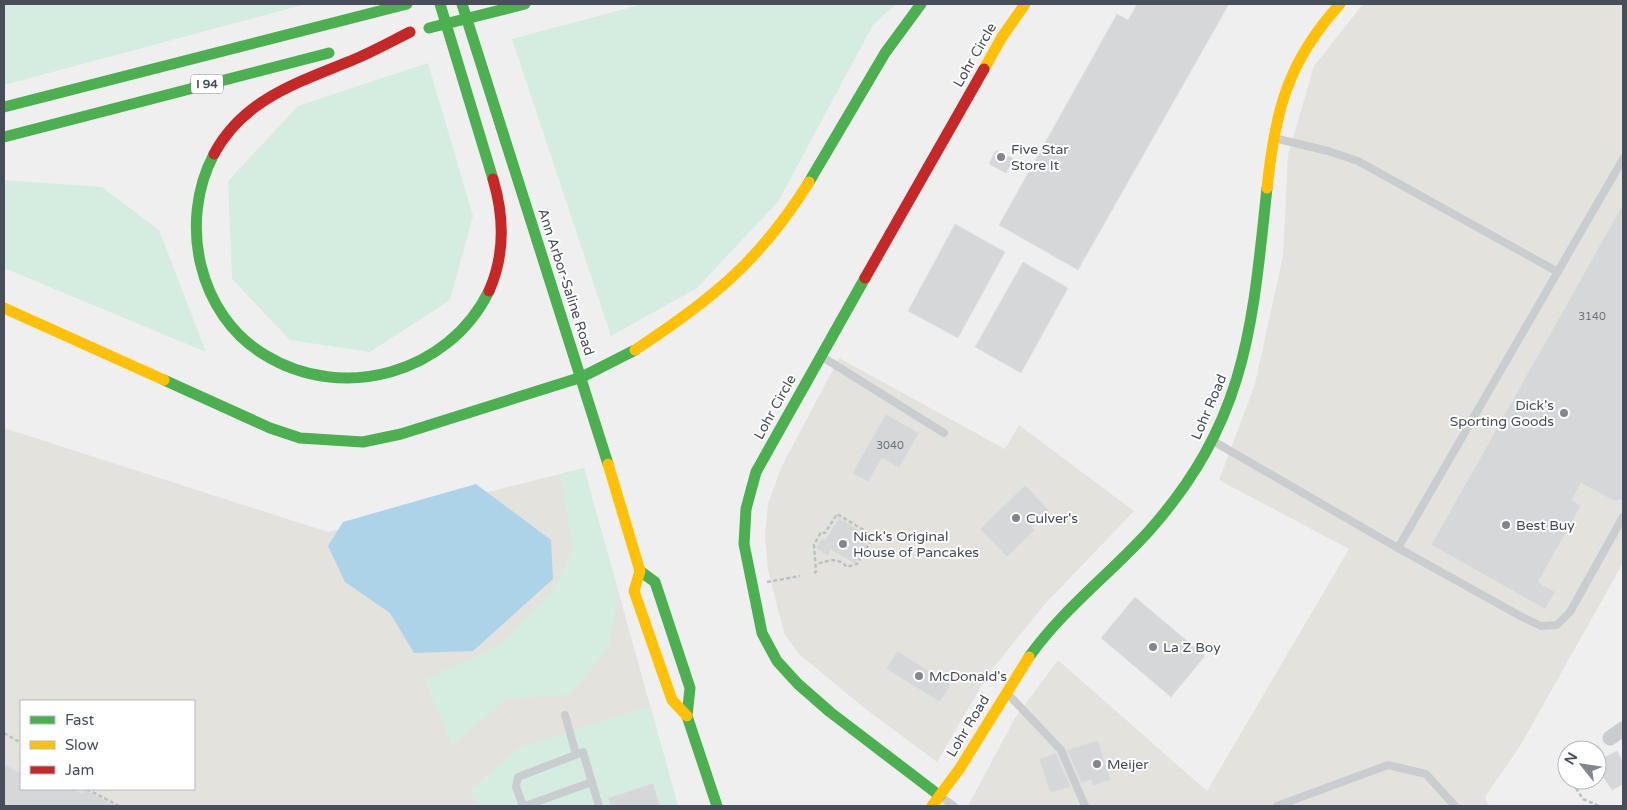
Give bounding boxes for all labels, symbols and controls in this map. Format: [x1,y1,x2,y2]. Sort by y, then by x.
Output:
street label: Lohr Circle [950,20,1000,90]
road number: I 94 [191,74,223,94]
place label: Five Star Store It [1011,141,1069,174]
marker: Five Star Store It [995,151,1007,163]
street label: Ann Arbor-Saline Road [534,206,598,358]
house number: 3140 [1578,310,1606,323]
street label: Lohr Circle [750,372,800,442]
street label: Lohr Road [1188,372,1230,442]
place label: Dick's Sporting Goods [1450,397,1554,430]
marker: Dick's Sporting Goods [1558,407,1570,419]
house number: 3040 [876,439,904,452]
place label: Culver's [1026,510,1078,527]
marker: Culver's [1010,512,1022,524]
place label: Best Buy [1516,517,1575,534]
marker: Best Buy [1500,519,1512,531]
place label: Nick's Original House of Pancakes [853,528,979,561]
marker: Nick's Original House of Pancakes [837,538,849,550]
place label: La Z Boy [1163,639,1221,656]
marker: La Z Boy [1147,641,1159,653]
place label: McDonald's [929,668,1007,685]
marker: McDonald's [913,670,925,682]
street label: Lohr Road [943,692,993,760]
legend [20,700,195,790]
text: Fast [65,711,95,729]
text: Slow [65,736,99,754]
north arrow [1557,740,1607,790]
text: N [1561,750,1581,768]
place label: Meijer [1107,756,1149,773]
marker: Meijer [1091,758,1103,770]
text: Jam [65,761,94,779]

